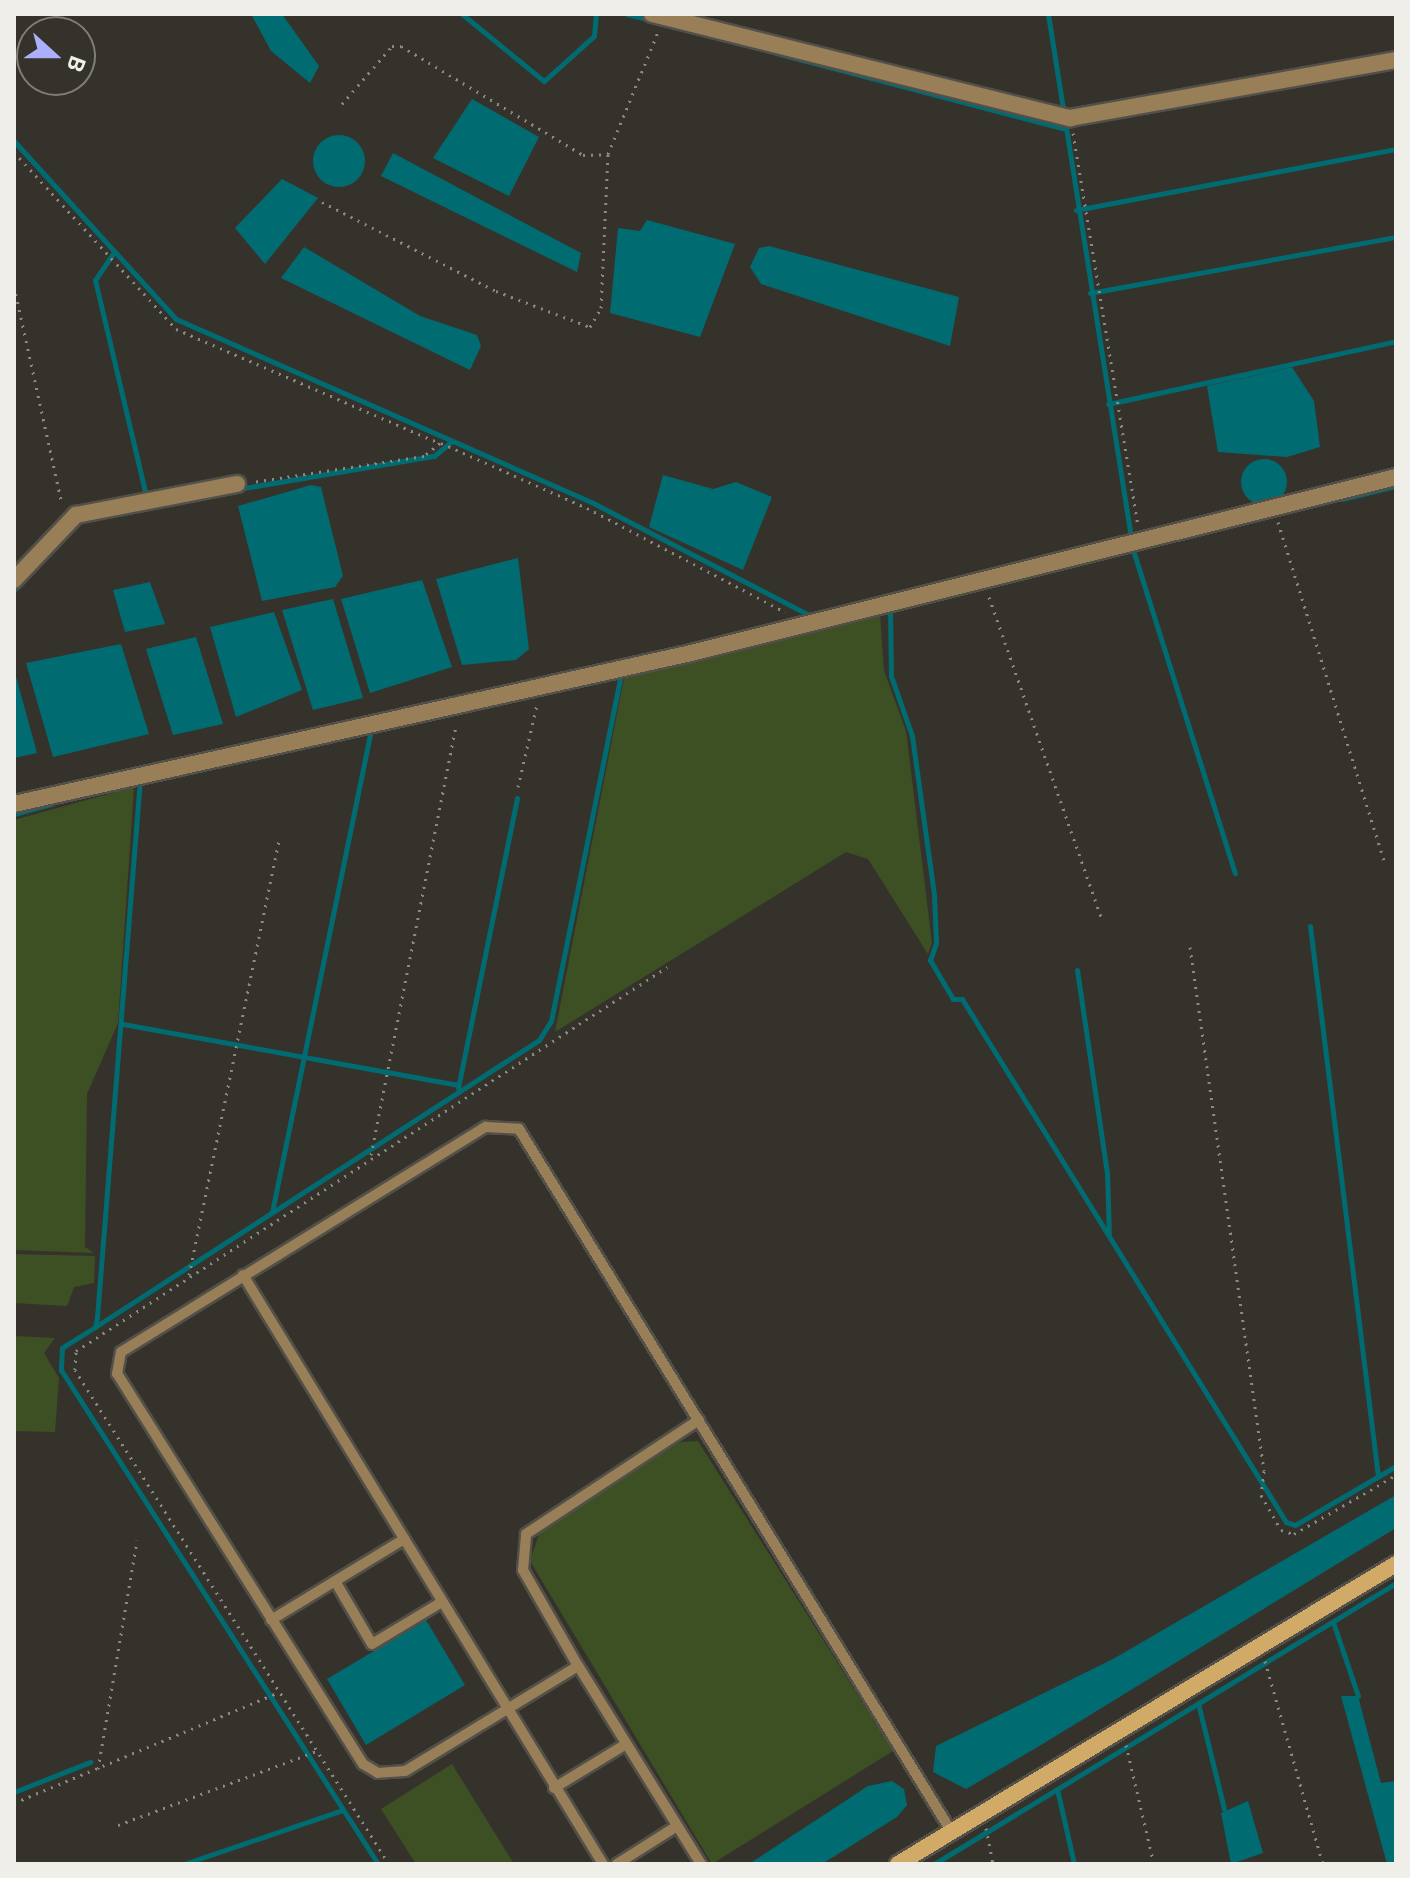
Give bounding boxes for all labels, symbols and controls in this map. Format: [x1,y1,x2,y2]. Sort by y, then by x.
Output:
north arrow [16,16,96,96]
text: B [62,52,91,76]

